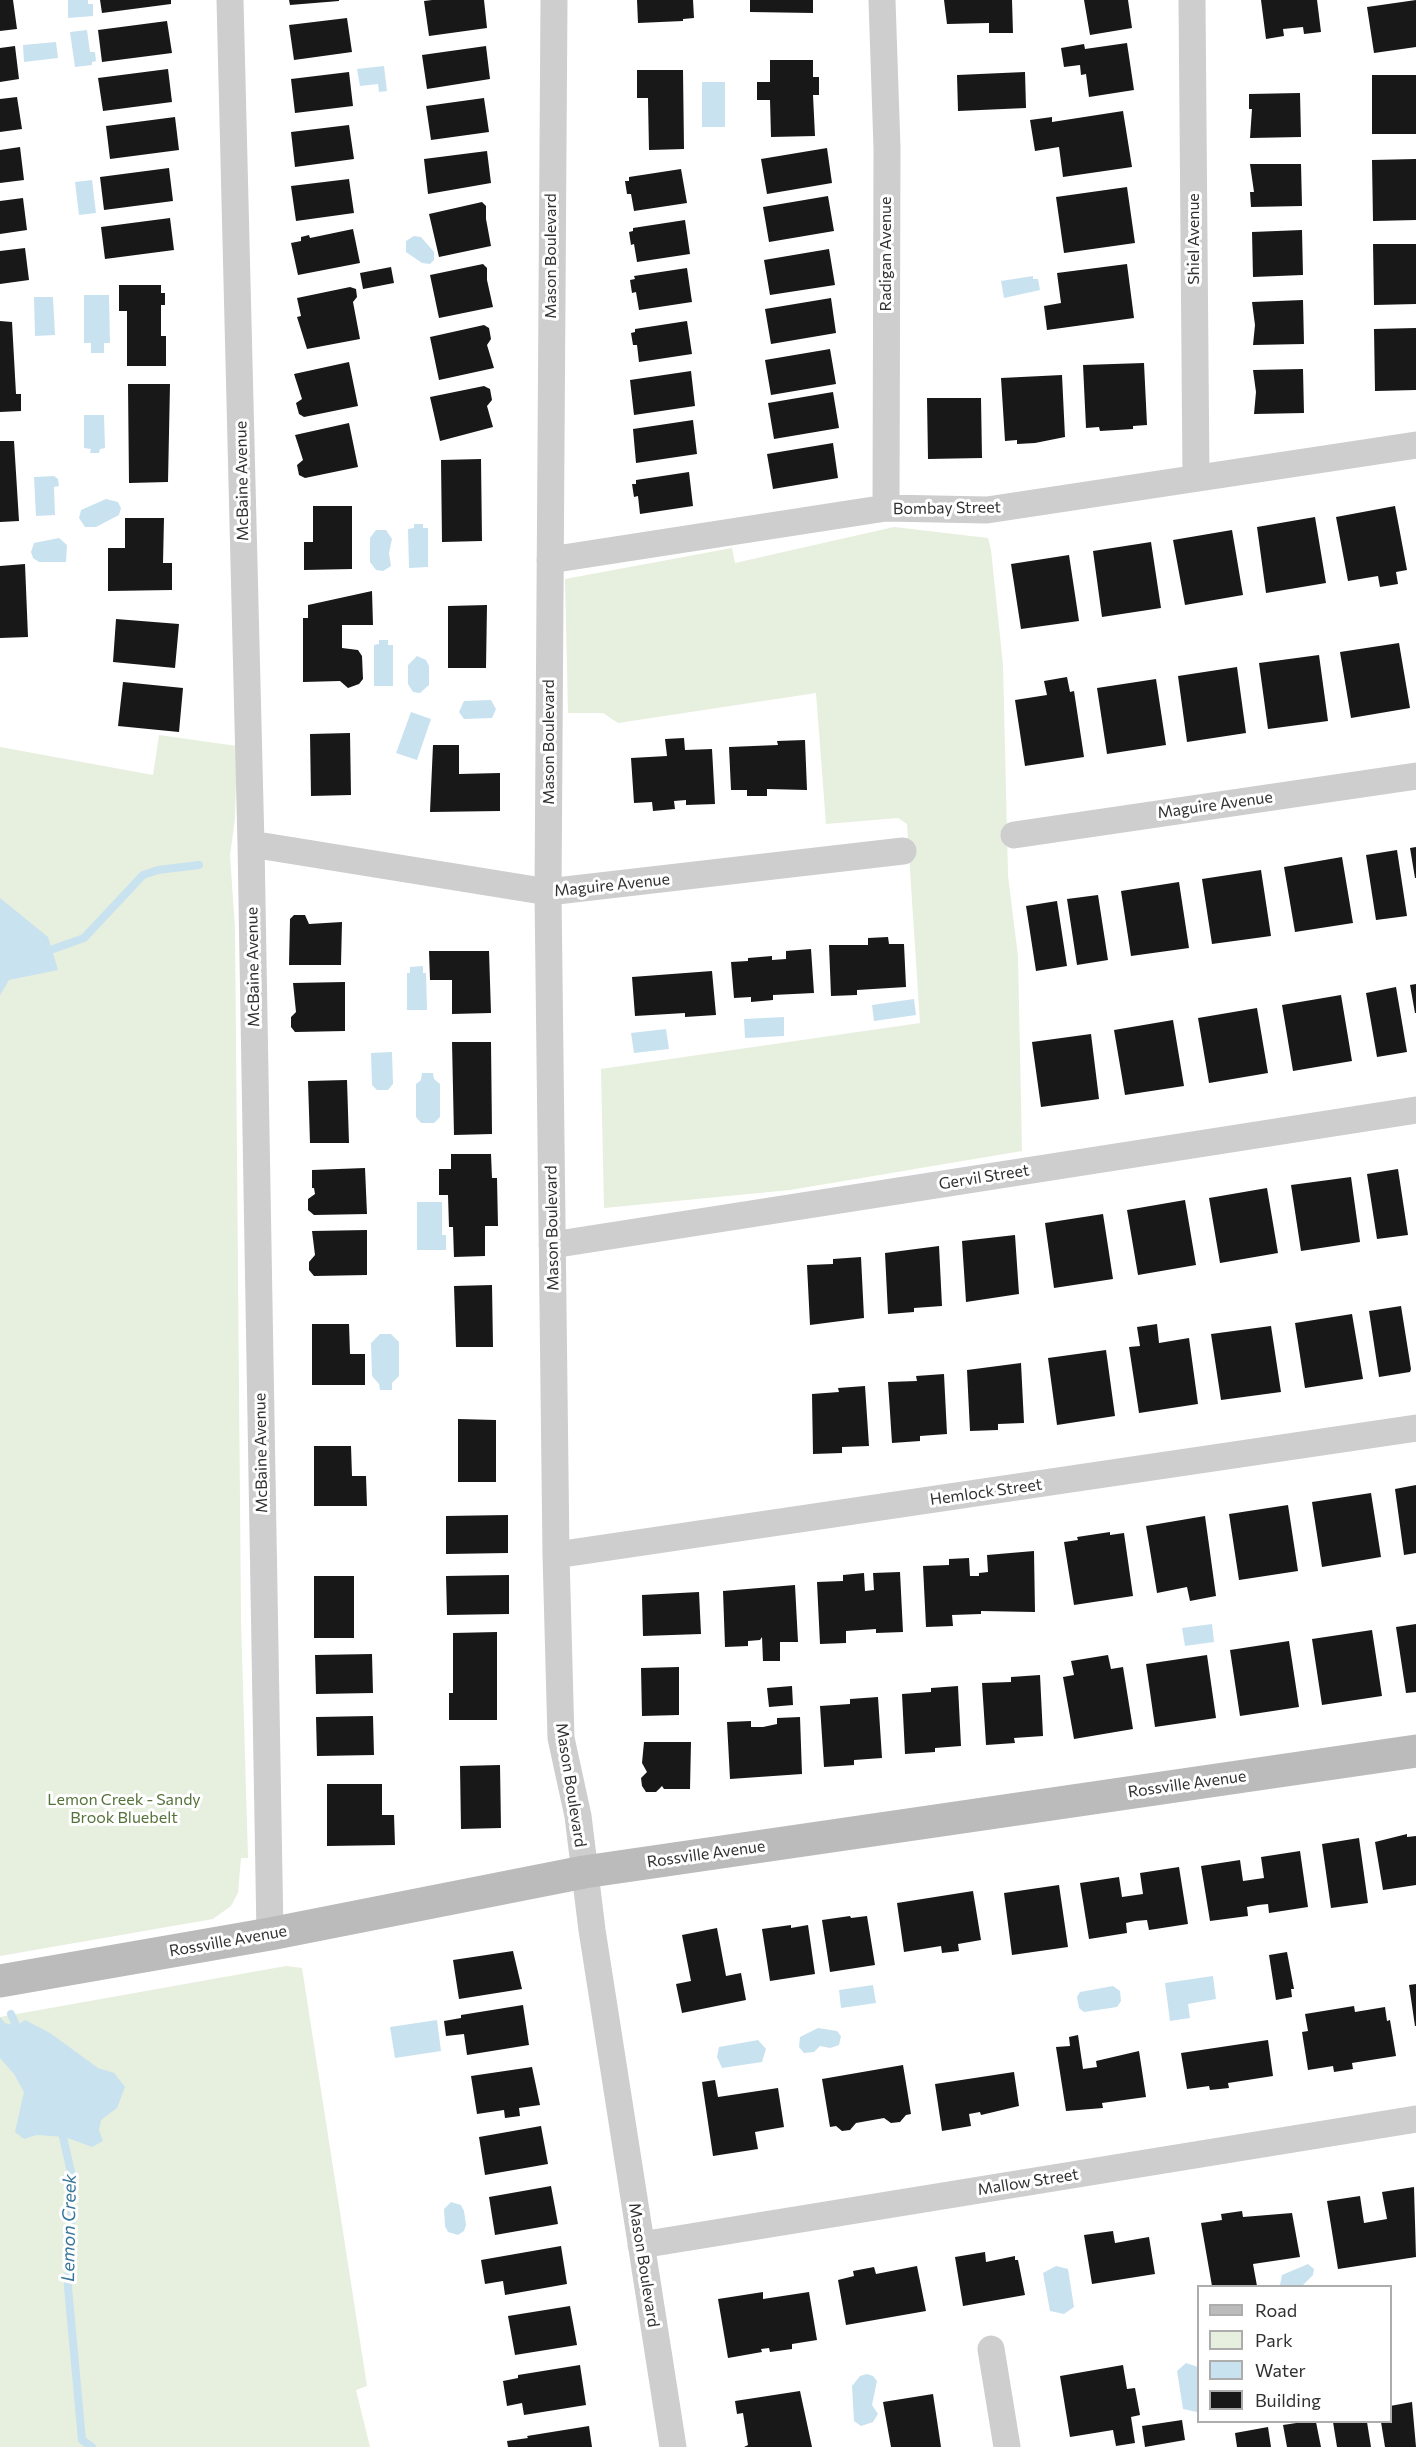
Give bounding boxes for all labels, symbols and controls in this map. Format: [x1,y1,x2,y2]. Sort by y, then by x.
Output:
street label: Mason Boulevard [541,193,561,319]
street label: Shiel Avenue [1184,193,1204,285]
street label: Radigan Avenue [876,197,896,311]
street label: McBaine Avenue [231,421,253,541]
street label: Bombay Street [893,497,1001,519]
street label: Mason Boulevard [539,679,559,805]
street label: Maguire Avenue [1156,787,1274,823]
street label: Maguire Avenue [553,869,671,901]
street label: McBaine Avenue [242,907,264,1027]
street label: Gervil Street [937,1160,1031,1194]
street label: Mason Boulevard [541,1165,563,1291]
street label: McBaine Avenue [250,1393,272,1513]
street label: Hemlock Street [929,1475,1043,1509]
street label: Mason Boulevard [552,1722,590,1848]
street label: Rossville Avenue [1127,1766,1247,1802]
park label: Lemon Creek - Sandy Brook Bluebelt [47,1790,201,1828]
street label: Rossville Avenue [646,1836,766,1872]
street label: Rossville Avenue [168,1921,288,1961]
street label: Mallow Street [976,2165,1080,2199]
water label: Lemon Creek [57,2174,81,2282]
street label: Mason Boulevard [625,2202,663,2328]
legend [1197,2285,1392,2423]
text: Road [1255,2299,1297,2321]
text: Park [1255,2329,1293,2351]
text: Water [1255,2359,1306,2381]
text: Building [1255,2389,1321,2411]

